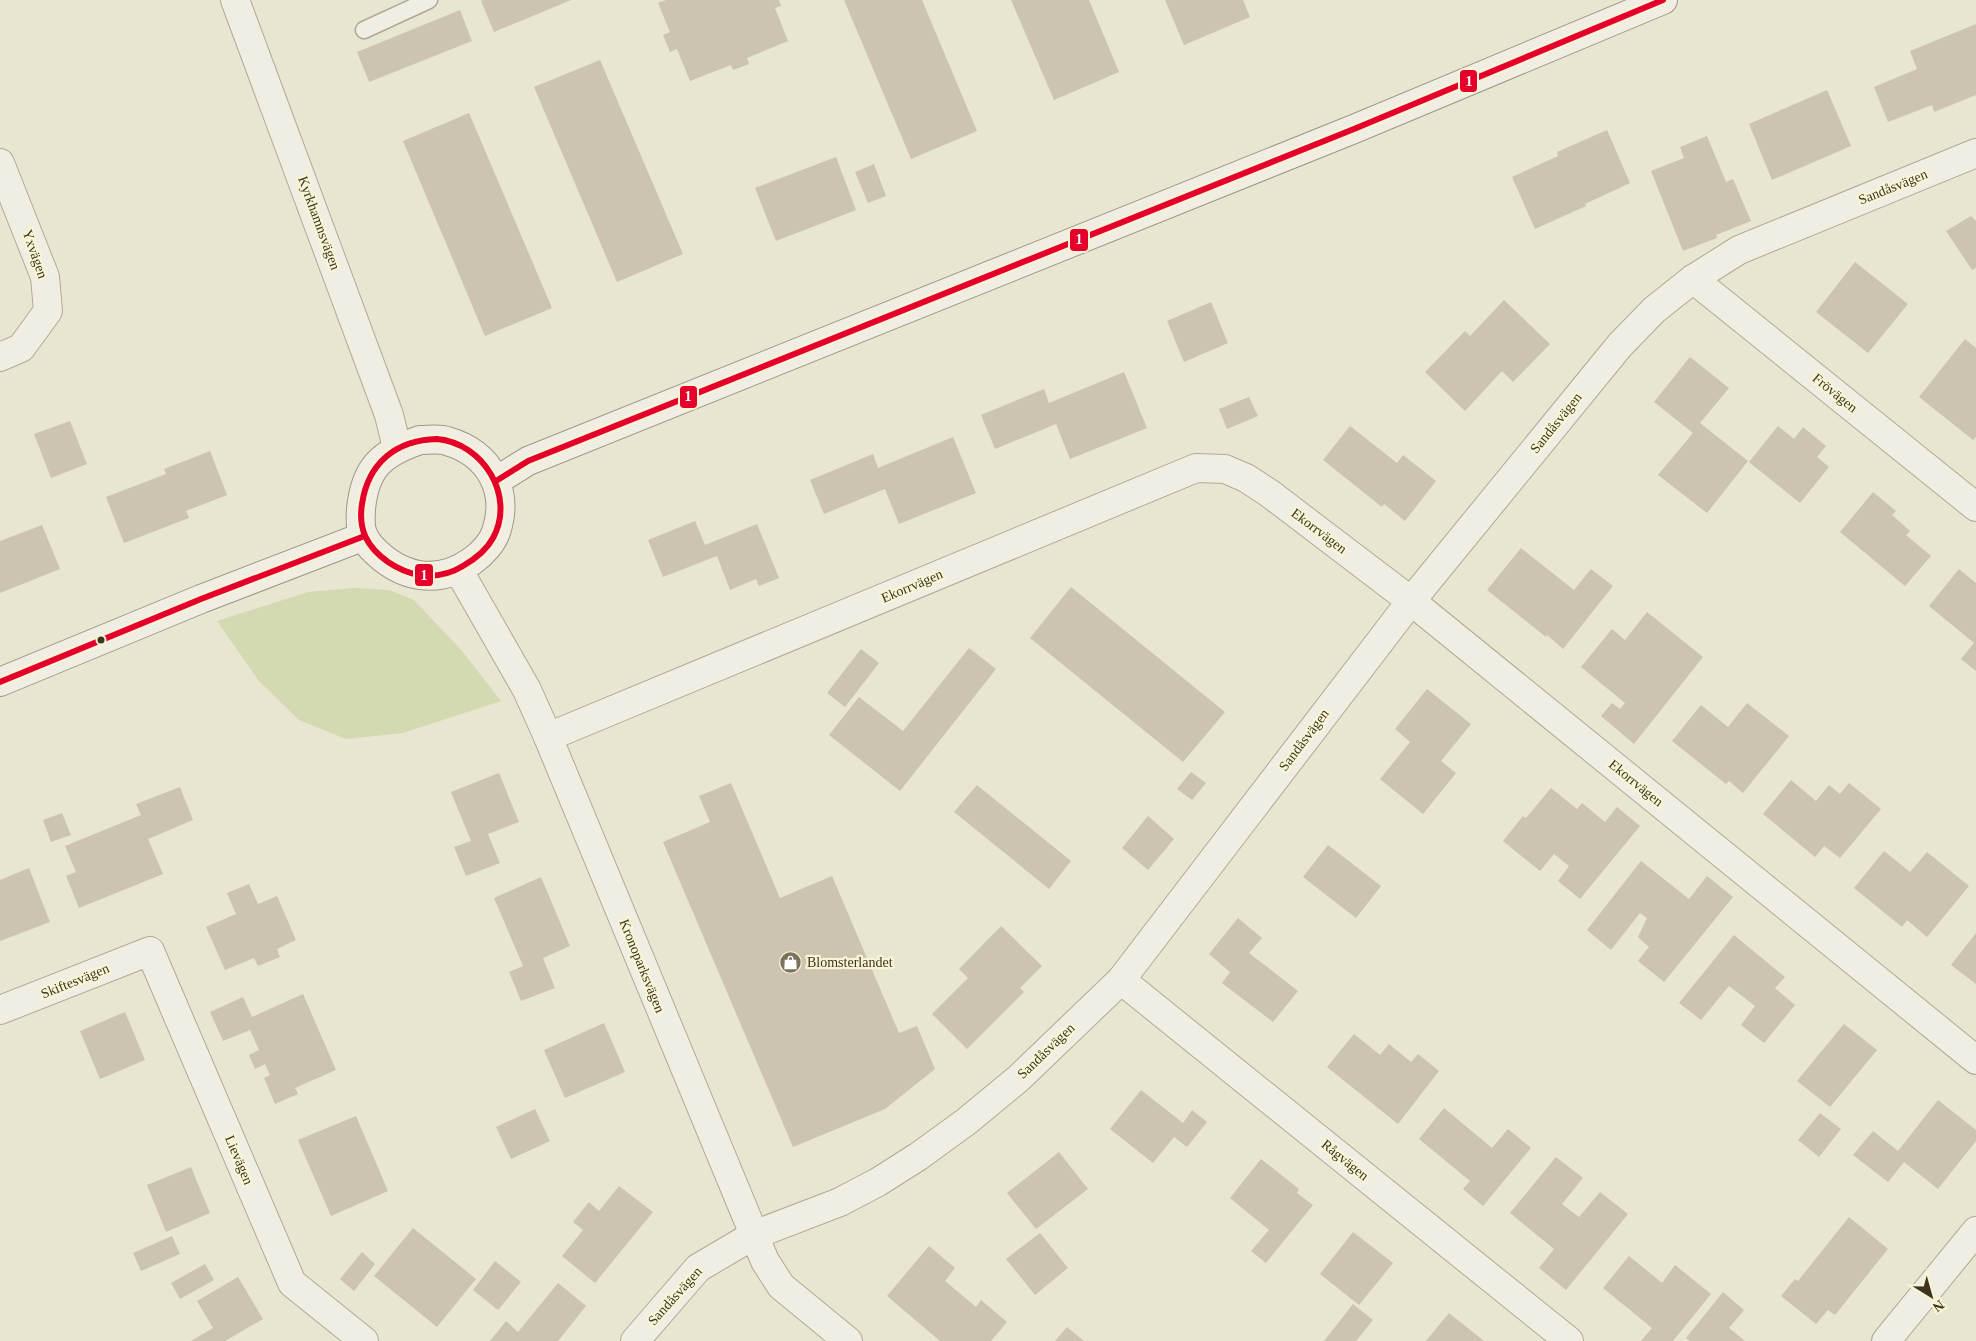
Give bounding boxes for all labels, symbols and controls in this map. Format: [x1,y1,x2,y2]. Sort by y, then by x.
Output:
line badge: 1 [1459,69,1478,93]
text: 1 [1466,74,1473,89]
street label: Sandåsvägen [1856,166,1930,208]
street label: Kyrkhamnsvägen [295,174,343,272]
street label: Yxvägen [20,228,50,280]
line badge: 1 [1069,228,1089,252]
text: 1 [1076,232,1083,247]
street label: Frövägen [1810,371,1860,415]
line badge: 1 [679,385,698,409]
text: 1 [685,389,692,404]
street label: Sandåsvägen [1527,390,1585,456]
street label: Ekorrvägen [1288,505,1350,557]
line badge: 1 [414,563,434,587]
street label: Ekorrvägen [879,566,945,606]
text: 1 [421,568,428,583]
unlabelled marker [96,635,106,645]
street label: Sandåsvägen [1276,706,1332,774]
street label: Ekorrvägen [1606,757,1666,809]
street label: Kronoparksvägen [616,917,668,1015]
shop icon: Blomsterlandet [779,950,803,974]
place label: Blomsterlandet [807,955,893,970]
street label: Skiftesvägen [39,960,111,1002]
street label: Sandåsvägen [1015,1020,1077,1082]
street label: Lievägen [222,1133,256,1187]
street label: Rågvägen [1319,1137,1371,1183]
street label: Sandåsvägen [645,1264,705,1328]
north arrow [1906,1271,1956,1321]
text: N [1930,1297,1947,1315]

